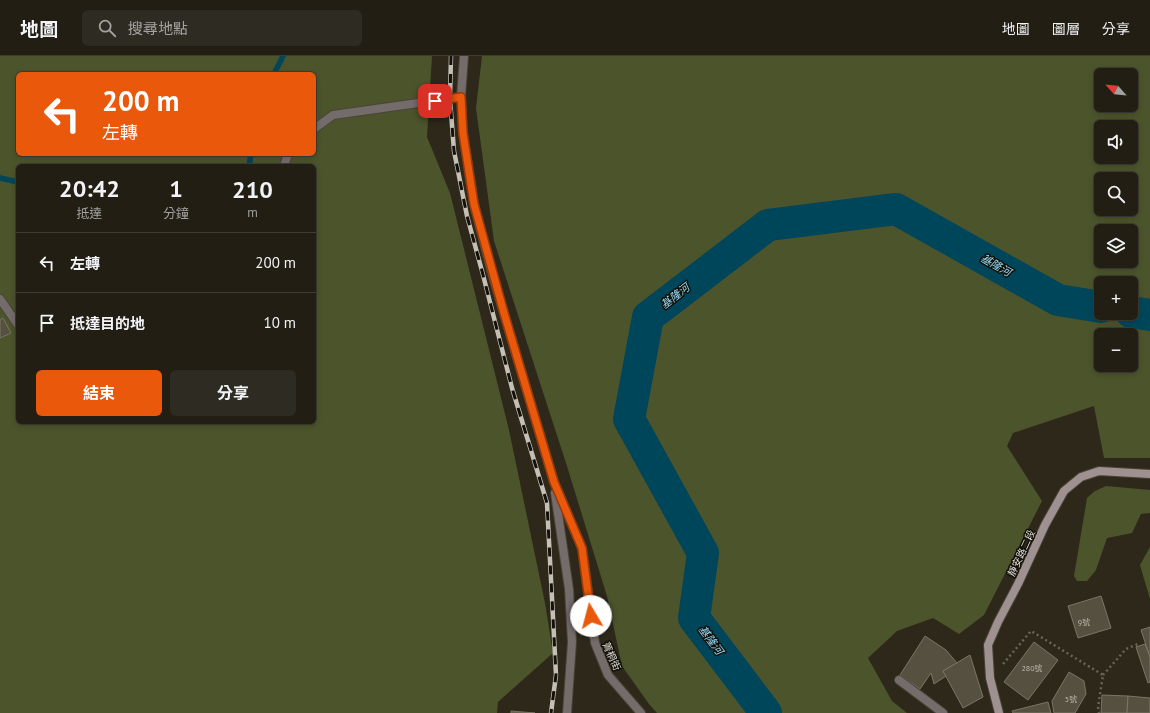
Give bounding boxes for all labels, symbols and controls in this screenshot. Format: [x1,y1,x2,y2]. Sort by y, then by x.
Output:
search box [82,10,362,46]
text: 地圖 [20,17,58,41]
icon: search [96,17,118,39]
text: 搜尋地點 [128,19,188,38]
text: 地圖 [1002,20,1030,38]
text: 圖層 [1052,20,1080,38]
text: 分享 [1102,20,1130,38]
north arrow [1094,68,1138,112]
map controls [1094,68,1138,372]
text: 200 m [102,82,179,119]
pin [418,84,452,118]
icon: left [36,88,88,140]
icon: arrive [424,90,446,112]
button: sound [1094,120,1138,164]
text: 左轉 [102,121,138,144]
button: search [1094,172,1138,216]
text: 20:42 [59,173,120,204]
text: 1 [169,173,183,204]
text: 210 [232,174,273,205]
text: m [247,204,258,221]
text: 抵達 [77,205,103,222]
text: 分鐘 [163,205,189,222]
button: layers [1094,224,1138,268]
water label: 基隆河 [978,251,1016,280]
icon: left [36,252,58,274]
text: 200 m [255,253,296,272]
text: 左轉 [70,254,100,273]
button: + [1094,276,1138,320]
water label: 基隆河 [658,279,694,312]
icon: arrive [36,312,58,334]
text: 10 m [263,313,296,332]
text: 抵達目的地 [70,314,145,333]
button: − [1094,328,1138,372]
button: 結束 [36,370,162,416]
button: 分享 [170,370,296,416]
street label: 靜安路二段 [1005,528,1038,579]
position arrow [570,595,612,637]
house number: 9號 [1078,617,1090,627]
water label: 基隆河 [695,623,728,659]
street label: 菁桐街 [600,640,624,673]
house number: 280號 [1021,663,1043,673]
house number: 5號 [1065,694,1077,704]

